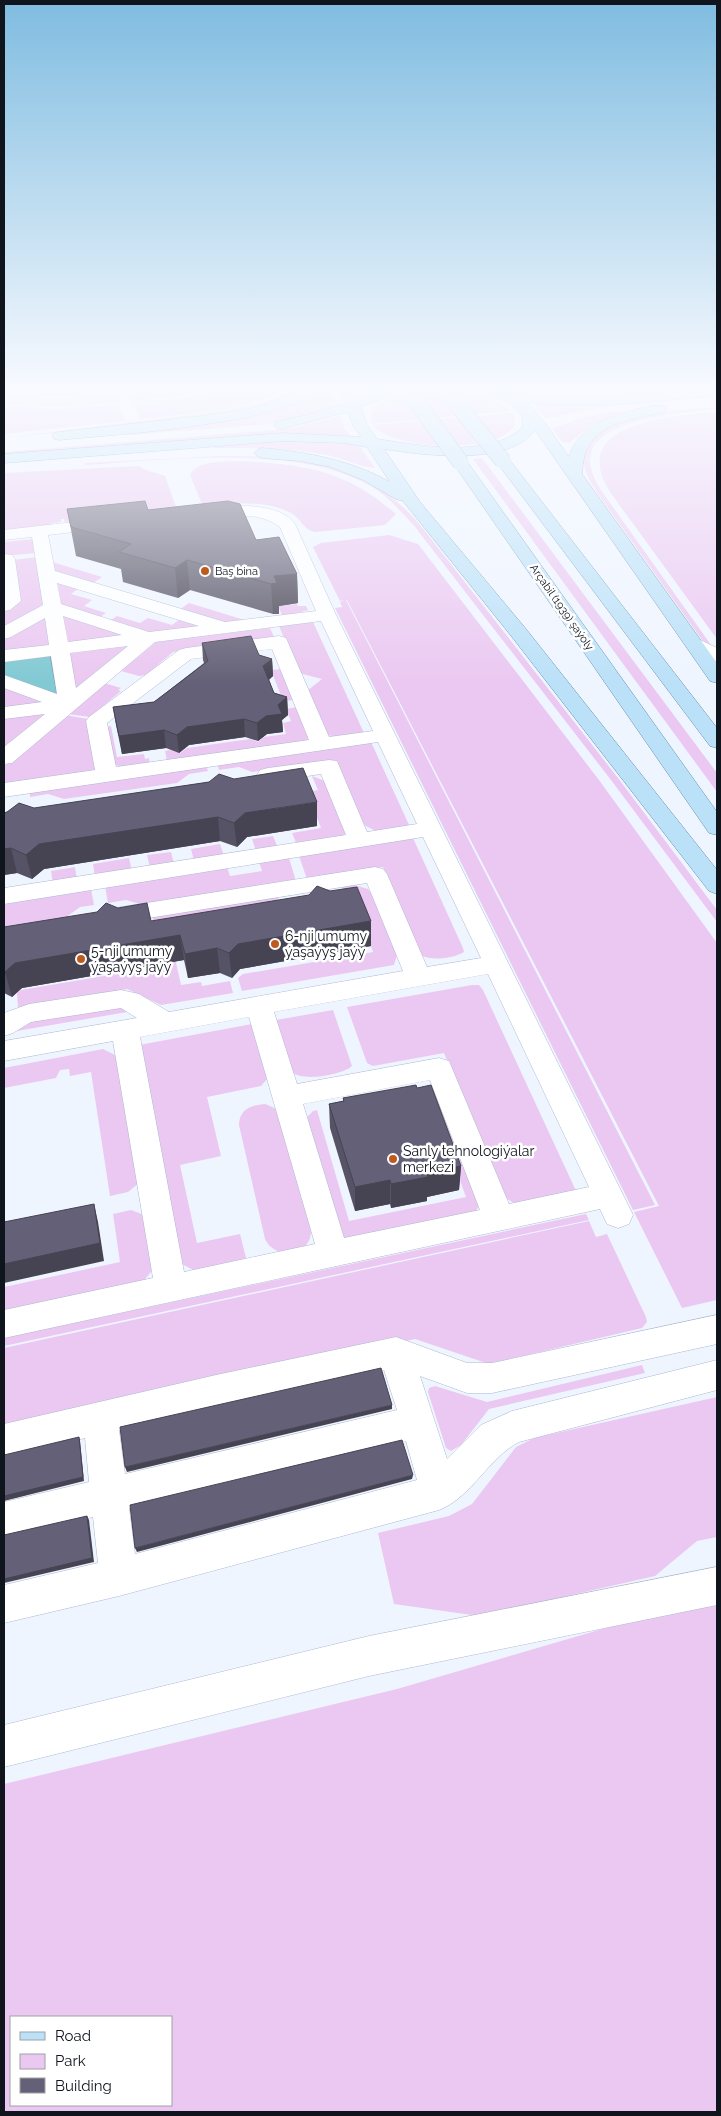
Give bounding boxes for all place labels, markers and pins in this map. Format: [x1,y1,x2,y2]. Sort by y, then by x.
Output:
marker: Baş bina [199,565,211,577]
place label: Baş bina [215,565,258,578]
place label: 6-nji umumy ýaşaýyş jaýy [285,928,367,960]
marker: 6-nji umumy ýaşaýyş jaýy [269,938,281,950]
place label: 5-nji umumy ýaşaýyş jaýy [91,943,173,975]
marker: 5-nji umumy ýaşaýyş jaýy [75,953,87,965]
place label: Sanly tehnologiýalar merkezi [403,1143,534,1175]
marker: Sanly tehnologiýalar merkezi [387,1153,399,1165]

